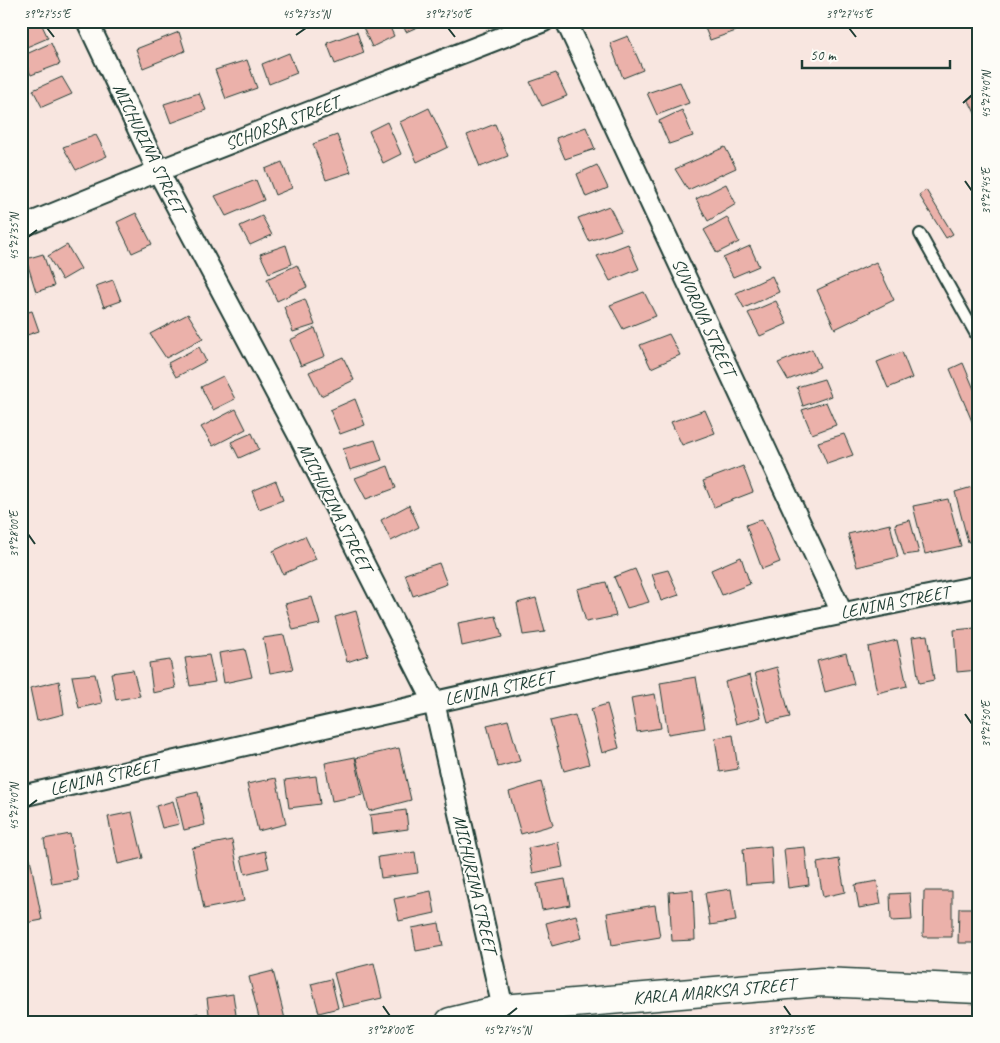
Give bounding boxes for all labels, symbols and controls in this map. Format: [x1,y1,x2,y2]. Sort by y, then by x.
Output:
text: 39°27'55"E [24,6,72,22]
text: 45°27'35"N [282,6,331,22]
text: 39°27'50"E [425,6,473,22]
text: 39°27'45"E [826,6,874,22]
scale bar [802,38,950,70]
text: 50 m [810,46,837,65]
text: 45°27'40"N [978,70,994,119]
street label: MICHURINA STREET [108,80,192,221]
street label: SCHORSA STREET [222,89,347,155]
text: 39°27'45"E [978,166,994,214]
text: 45°27'35"N [6,212,22,261]
street label: SUVOROVA STREET [667,255,743,383]
street label: MICHURINA STREET [293,439,379,579]
text: 39°28'00"E [6,509,22,557]
street label: LENINA STREET [839,580,955,623]
street label: LENINA STREET [443,665,559,710]
text: 39°27'50"E [978,699,994,747]
street label: LENINA STREET [48,753,164,800]
text: 45°27'40"N [6,782,22,831]
street label: MICHURINA STREET [448,813,503,960]
street label: KARLA MARKSA STREET [632,973,801,1009]
text: 39°28'00"E [367,1022,415,1038]
text: 45°27'45"N [483,1022,532,1038]
text: 39°27'55"E [768,1022,816,1038]

